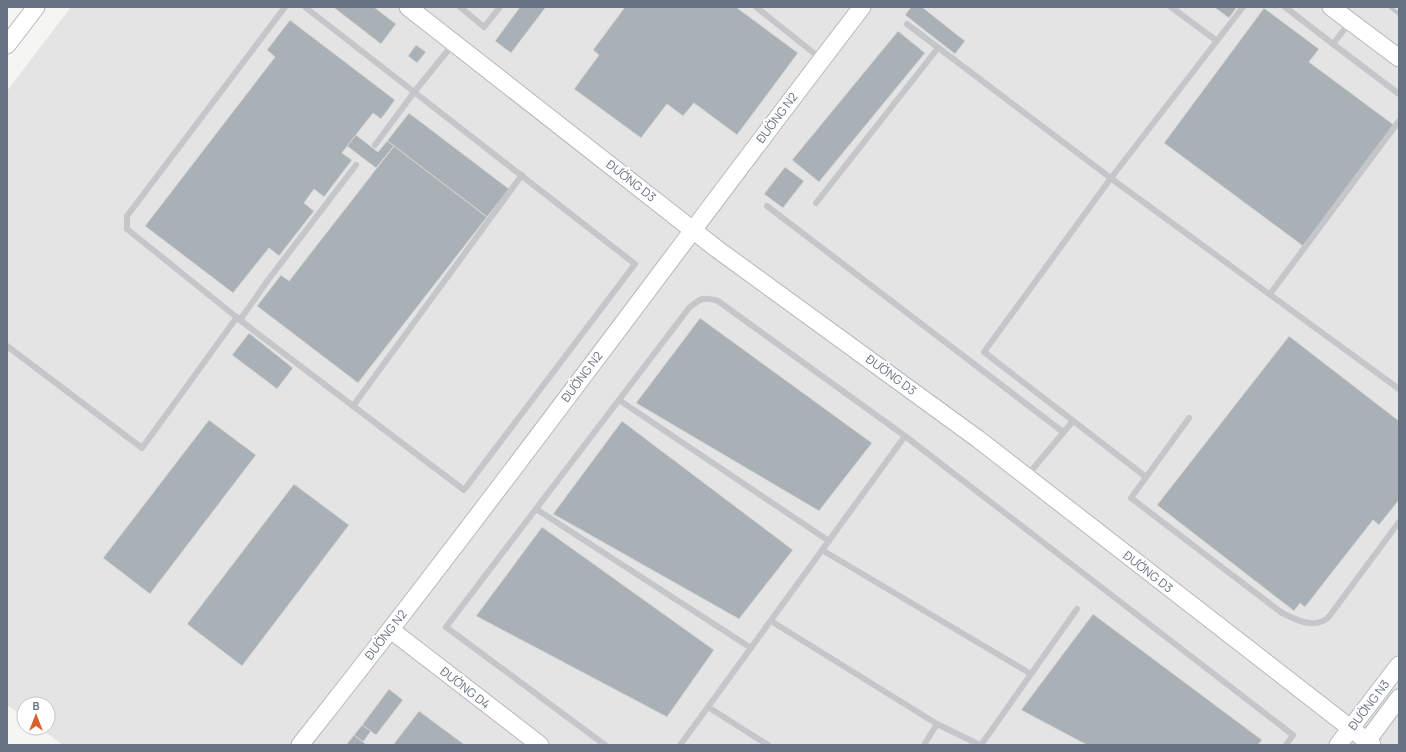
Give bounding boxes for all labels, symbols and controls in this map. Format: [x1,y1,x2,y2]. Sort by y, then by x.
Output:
street label: ĐƯỜNG N2 [752,89,801,146]
street label: ĐƯỜNG D3 [603,156,660,205]
street label: ĐƯỜNG N2 [557,348,606,405]
street label: ĐƯỜNG D3 [862,350,920,399]
street label: ĐƯỜNG D3 [1120,547,1177,596]
street label: ĐƯỜNG N2 [361,606,411,663]
street label: ĐƯỜNG D4 [437,663,494,712]
street label: ĐƯỜNG N3 [1344,676,1393,733]
north arrow [16,696,56,736]
text: B [33,698,40,713]

